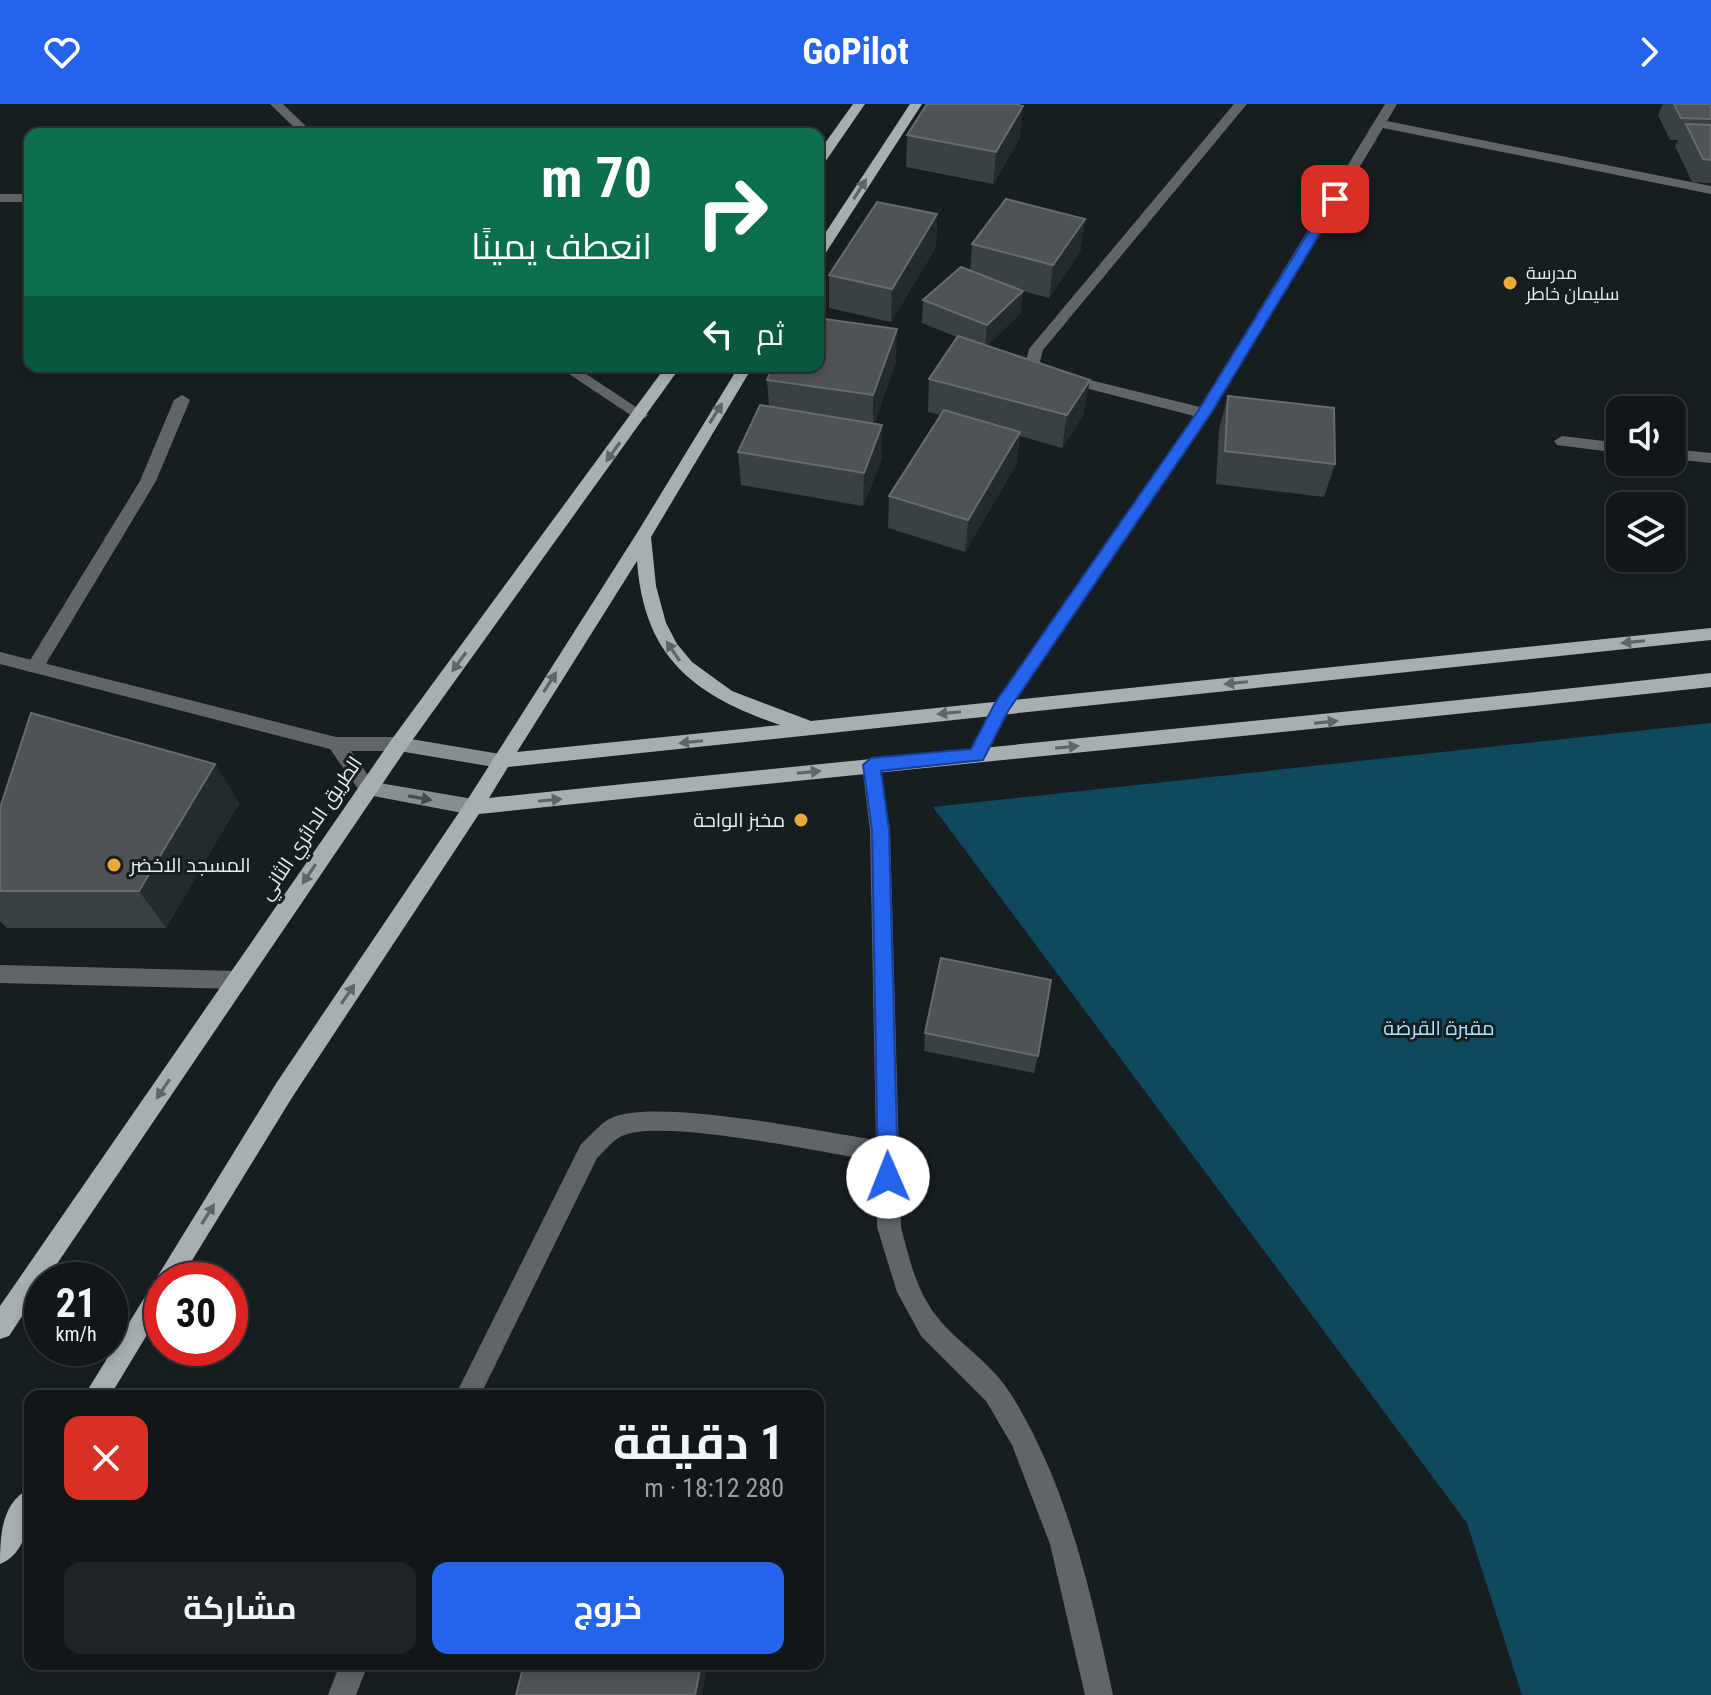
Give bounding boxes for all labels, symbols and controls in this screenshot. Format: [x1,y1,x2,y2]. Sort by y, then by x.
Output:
icon: heart [40,30,84,74]
icon: forward [1627,30,1671,74]
text: GoPilot [802,31,909,73]
text: 70 m [541,145,652,211]
icon: right [680,160,784,264]
pin [1301,165,1369,233]
icon: arrive [1313,177,1357,221]
one-way arrow [853,178,867,200]
text: انعطف يمينًا [471,226,652,268]
place label: مدرسة سليمان خاطر [1525,262,1619,305]
marker: مدرسة سليمان خاطر [1501,274,1519,292]
icon: left [696,312,740,356]
text: ثم [756,317,784,352]
map controls [1606,396,1686,572]
button: sound [1606,396,1686,476]
one-way arrow [708,402,722,424]
one-way arrow [605,442,621,462]
button: layers [1606,492,1686,572]
one-way arrow [1620,636,1645,649]
one-way arrow [666,641,681,662]
one-way arrow [451,651,467,673]
one-way arrow [543,672,558,693]
one-way arrow [1223,677,1248,690]
one-way arrow [936,706,961,719]
one-way arrow [1314,715,1339,728]
one-way arrow [678,735,703,748]
one-way arrow [1055,740,1080,753]
street label: الطريق الدائري الثاني [253,752,370,906]
one-way arrow [797,765,822,778]
one-way arrow [408,792,433,804]
one-way arrow [538,794,563,807]
place label: مخبز الواحة [693,808,785,832]
marker: مخبز الواحة [792,811,810,829]
place label: المسجد الاخضر [129,853,251,877]
marker: المسجد الاخضر [105,856,123,874]
one-way arrow [302,864,317,885]
one-way arrow [340,984,355,1005]
park label: مقبرة القرضة [1383,1016,1495,1040]
one-way arrow [156,1078,170,1100]
position arrow [846,1135,930,1219]
one-way arrow [201,1203,215,1225]
speed limit sign: 30 [144,1262,248,1366]
text: 21 [56,1280,96,1327]
text: km/h [55,1322,97,1346]
text: 1 دقيقة [613,1414,784,1471]
button: close [64,1416,148,1500]
text: 280 m · 18:12 [644,1473,784,1503]
button: مشاركة [64,1562,416,1654]
button: خروج [432,1562,784,1654]

